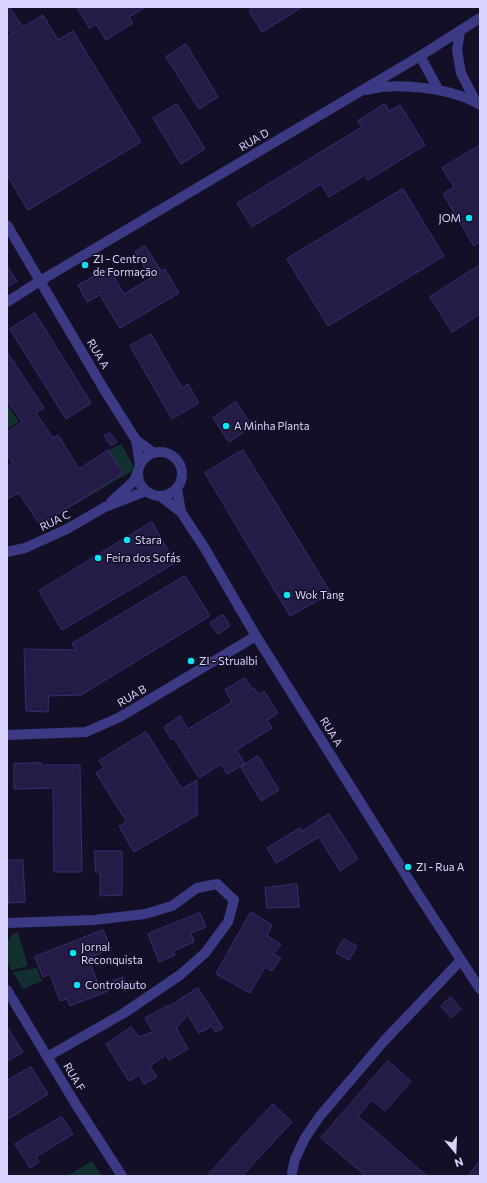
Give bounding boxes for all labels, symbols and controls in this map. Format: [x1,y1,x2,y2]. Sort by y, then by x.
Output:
street label: RUA D [237,126,271,154]
place label: JOM [438,211,461,225]
marker: JOM [464,213,474,223]
place label: ZI - Centro de Formação [93,252,157,278]
marker: ZI - Centro de Formação [80,260,90,270]
street label: RUA A [84,337,112,371]
place label: A Minha Planta [234,419,310,433]
marker: A Minha Planta [221,421,231,431]
street label: RUA C [38,508,72,534]
place label: Stara [135,533,162,547]
marker: Stara [122,535,132,545]
place label: Feira dos Sofás [106,551,181,565]
marker: Feira dos Sofás [93,553,103,563]
place label: Wok Tang [295,588,344,602]
marker: Wok Tang [282,590,292,600]
place label: ZI - Strualbi [199,654,258,668]
marker: ZI - Strualbi [186,656,196,666]
street label: RUA B [115,682,149,710]
street label: RUA A [317,715,345,749]
place label: ZI - Rua A [416,860,464,874]
marker: ZI - Rua A [403,862,413,872]
place label: Jornal Reconquista [81,940,143,966]
marker: Jornal Reconquista [68,948,78,958]
place label: Controlauto [85,978,146,992]
marker: Controlauto [72,980,82,990]
street label: RUA F [60,1060,88,1094]
north arrow [435,1131,475,1171]
text: N [453,1155,465,1170]

